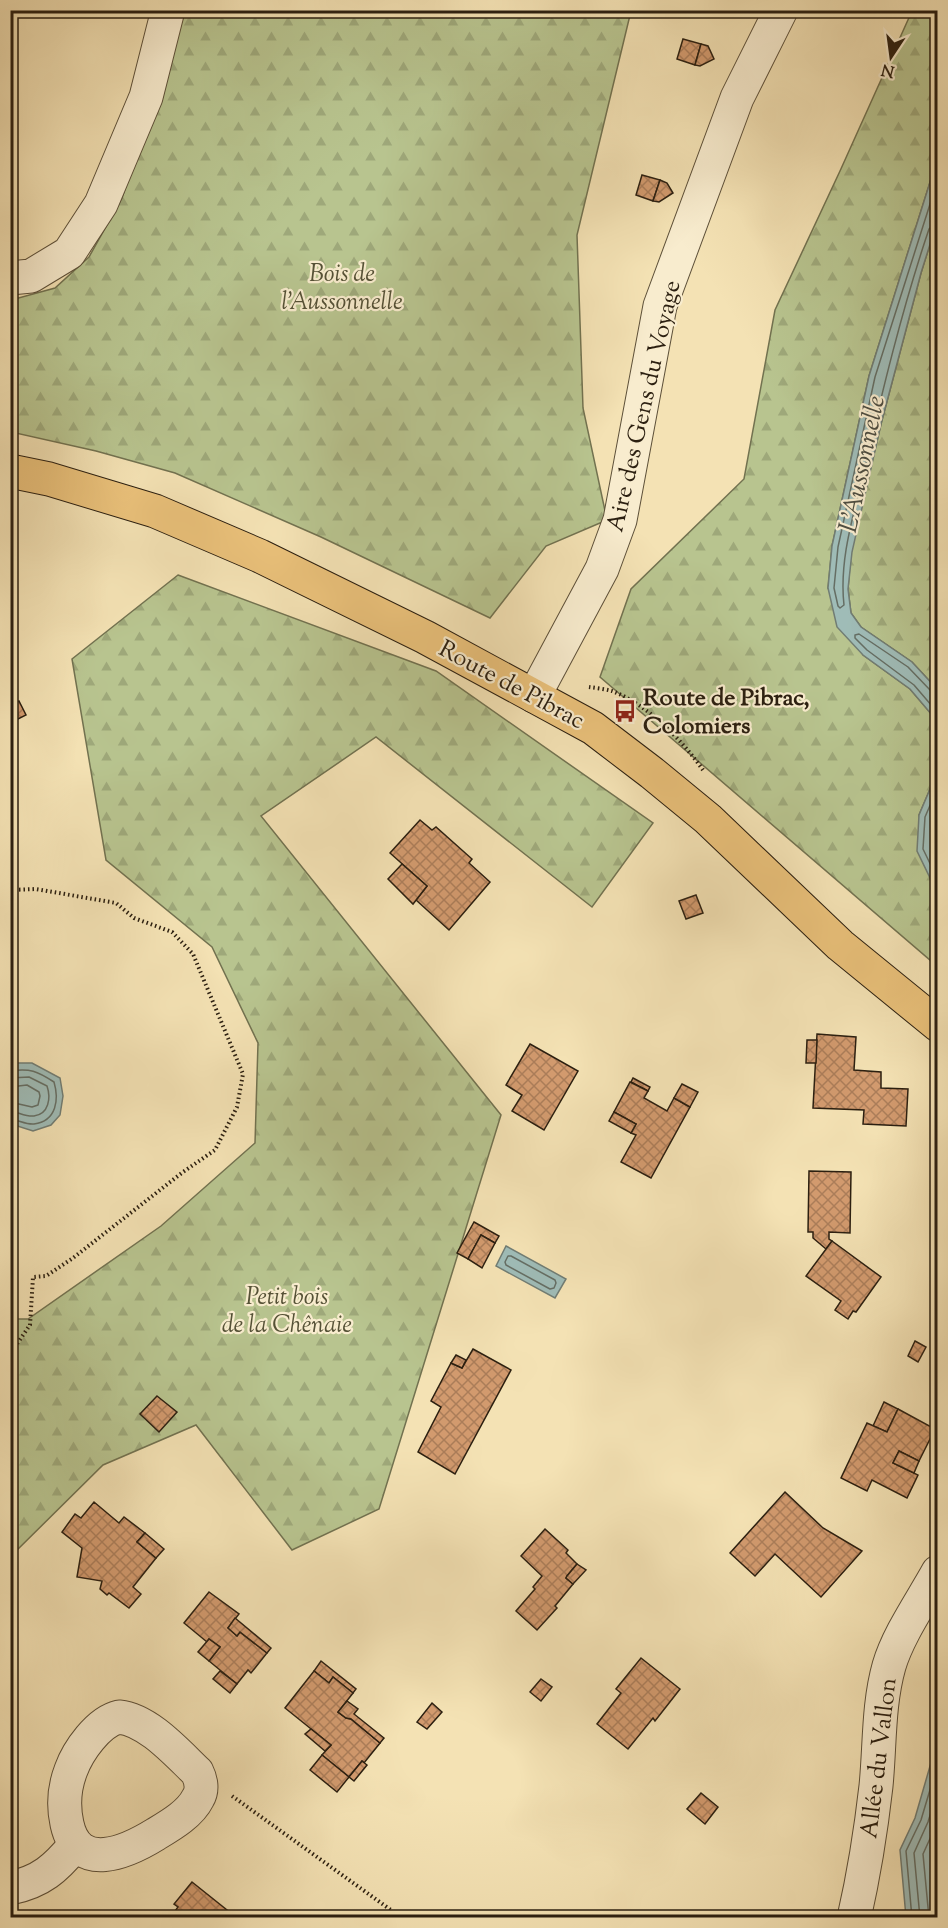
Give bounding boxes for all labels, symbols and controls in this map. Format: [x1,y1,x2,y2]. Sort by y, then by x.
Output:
north arrow [861,27,921,87]
text: N [879,56,897,82]
park label: Bois de l'Aussonnelle [281,258,403,320]
street label: Aire des Gens du Voyage [599,277,690,536]
water label: L'Aussonnelle [831,393,896,537]
street label: Route de Pibrac [432,633,590,739]
place label: Route de Pibrac, Colomiers [643,682,809,744]
bus stop icon: Route de Pibrac, Colomiers [612,698,638,724]
park label: Petit bois de la Chênaie [222,1281,352,1343]
street label: Allée du Vallon [853,1676,907,1841]

